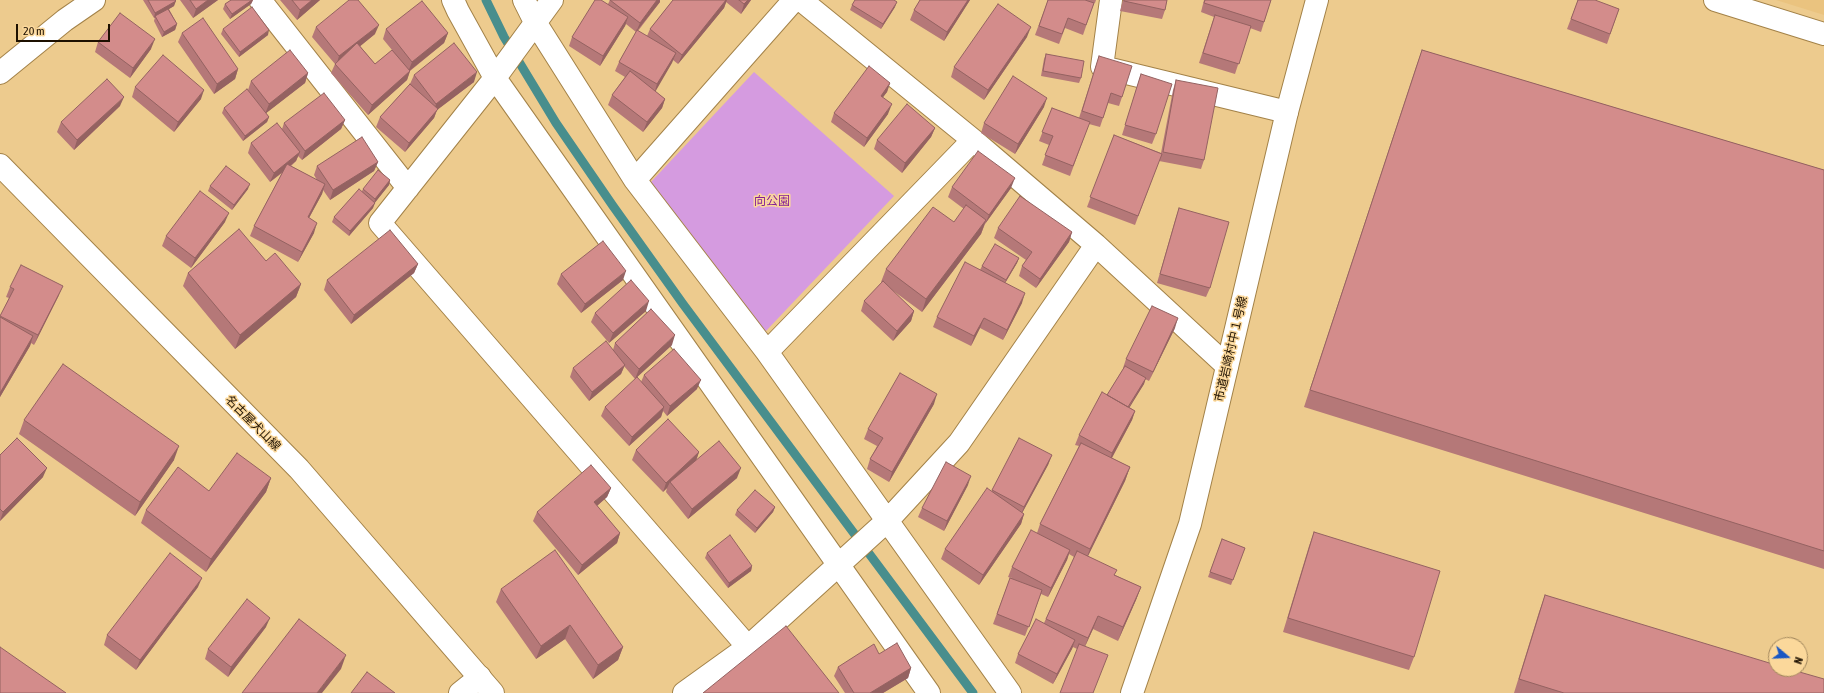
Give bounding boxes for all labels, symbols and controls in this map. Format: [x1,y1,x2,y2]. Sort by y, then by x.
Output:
scale bar [18,16,112,42]
text: 20 m [23,24,45,38]
park label: 向公園 [754,194,790,208]
street label: 市道岩崎村中１号線 [1212,295,1250,403]
street label: 名古屋犬山線 [222,392,284,454]
north arrow [1768,637,1808,677]
text: N [1792,656,1805,666]

